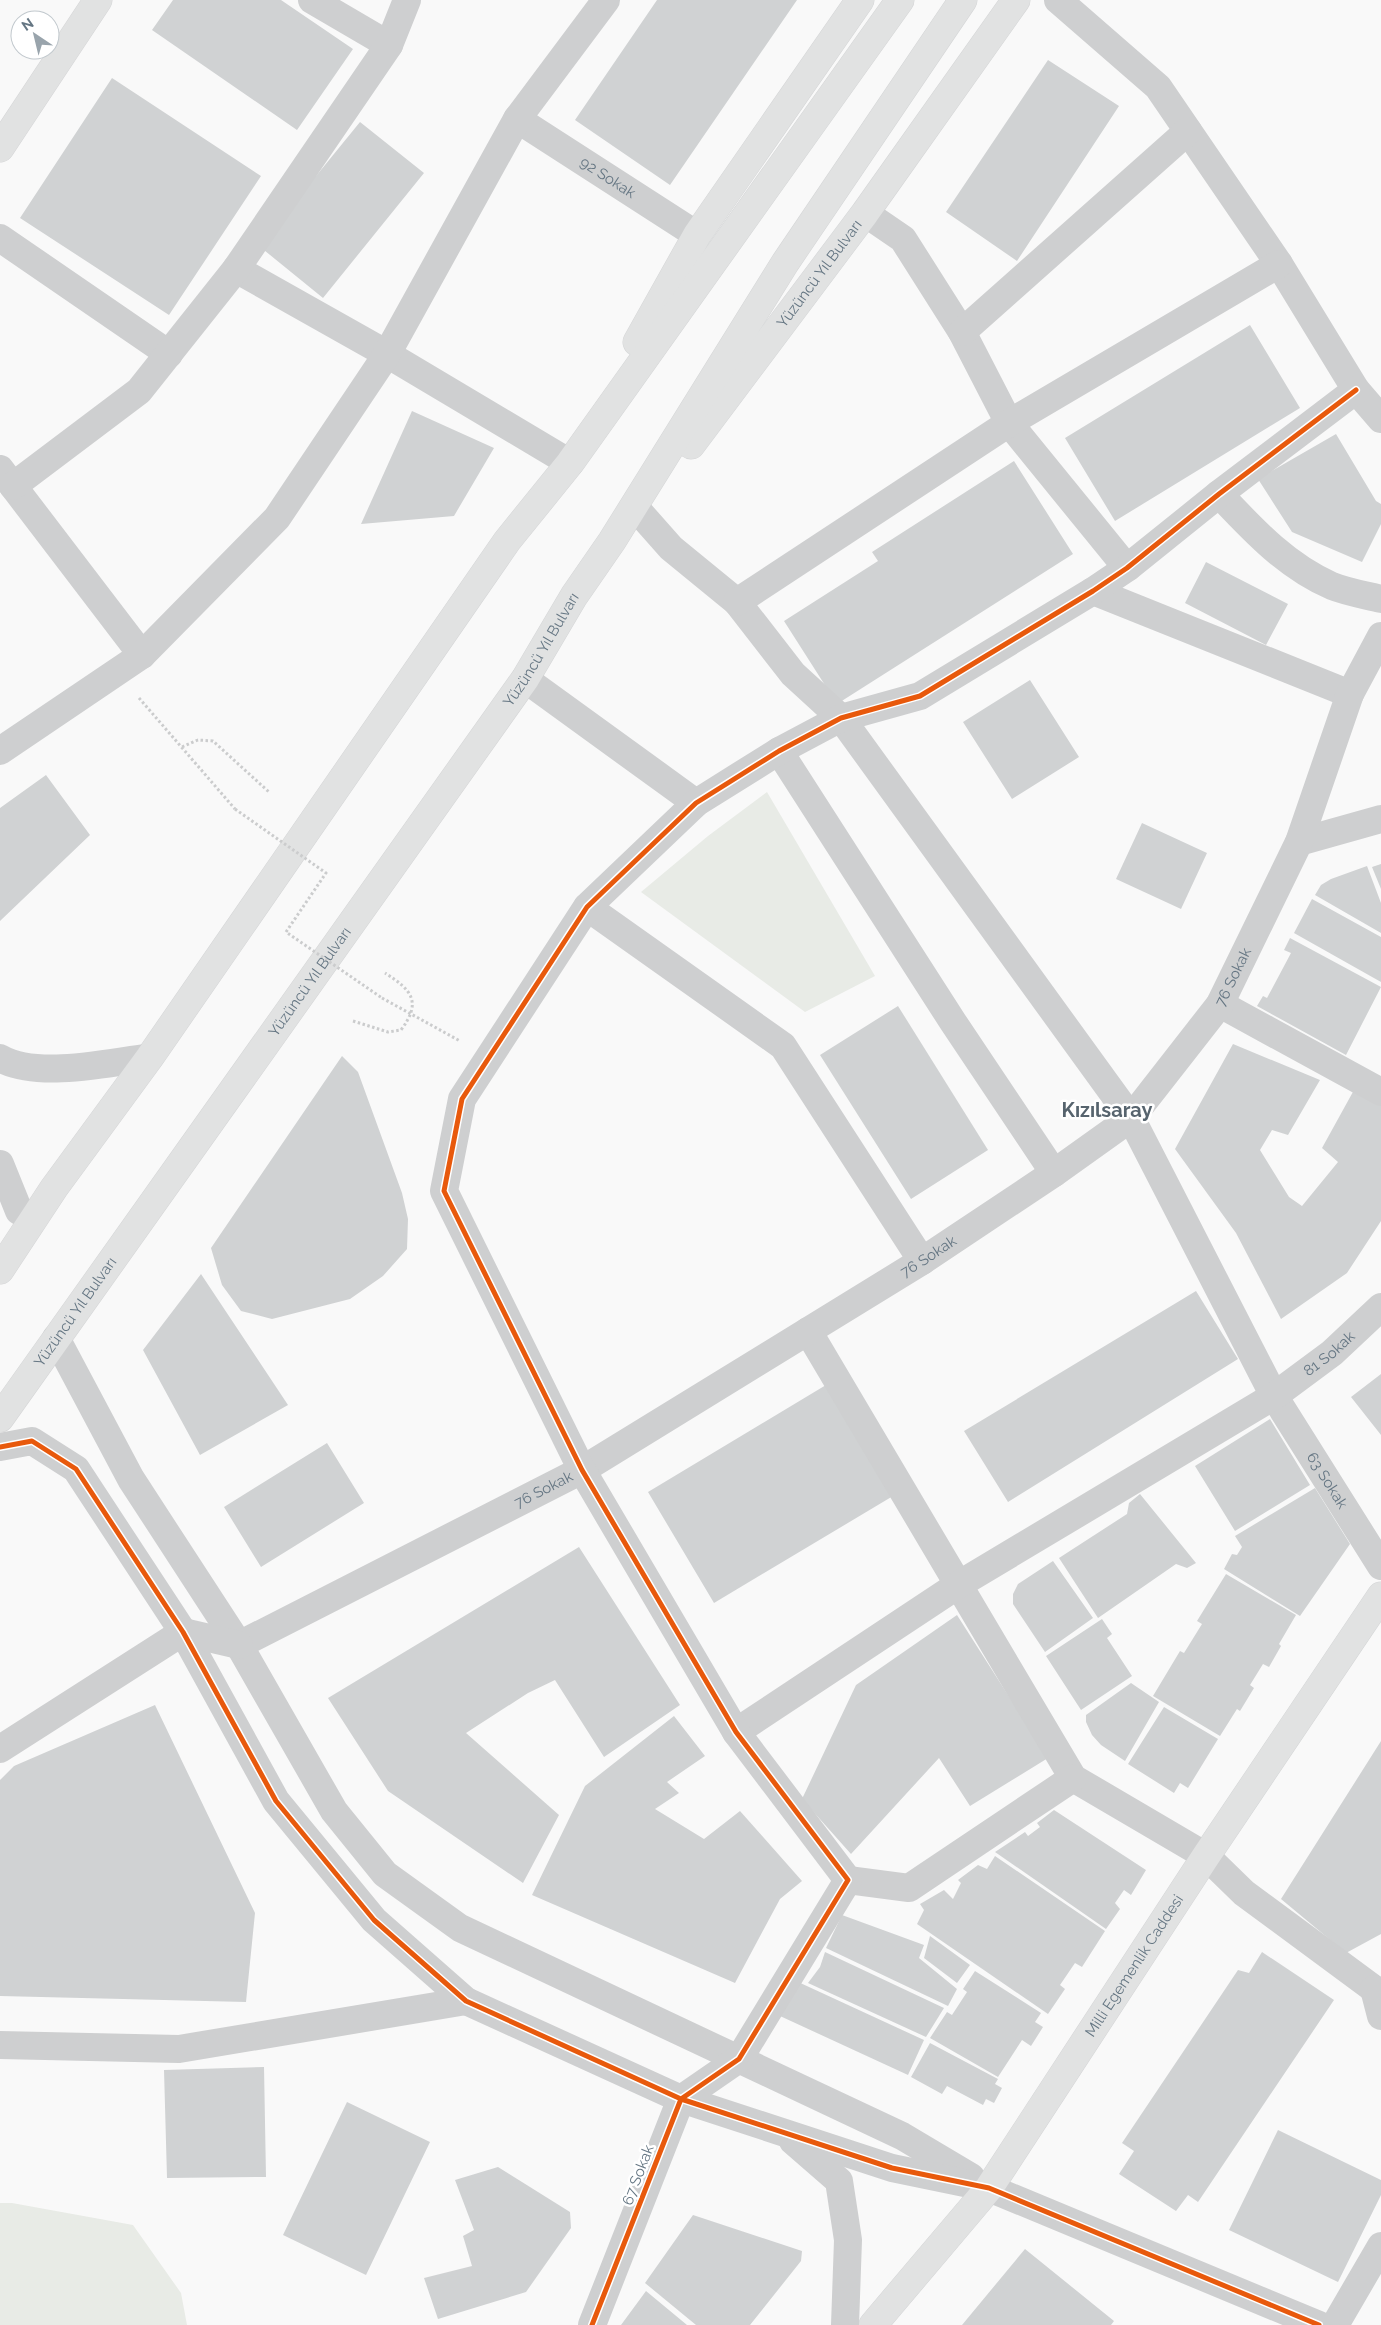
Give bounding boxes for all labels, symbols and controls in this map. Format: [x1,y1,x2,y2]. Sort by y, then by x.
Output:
north arrow [10,10,60,60]
text: N [19,15,37,34]
street label: 92 Sokak [577,153,639,202]
street label: Yüzüncü Yıl Bulvarı [773,216,866,331]
street label: Yüzüncü Yıl Bulvarı [499,589,583,710]
street label: Yüzüncü Yıl Bulvarı [265,924,355,1040]
street label: 76 Sokak [1211,945,1255,1009]
district label: Kızılsaray [1062,1098,1152,1122]
street label: 76 Sokak [897,1232,960,1281]
street label: Yüzüncü Yıl Bulvarı [30,1254,120,1370]
street label: 81 Sokak [1300,1327,1359,1380]
street label: 63 Sokak [1303,1449,1352,1512]
street label: 76 Sokak [511,1467,576,1512]
street label: Milli Egemenlik Caddesi [1081,1891,1187,2040]
street label: 67 Sokak [618,2142,658,2208]

